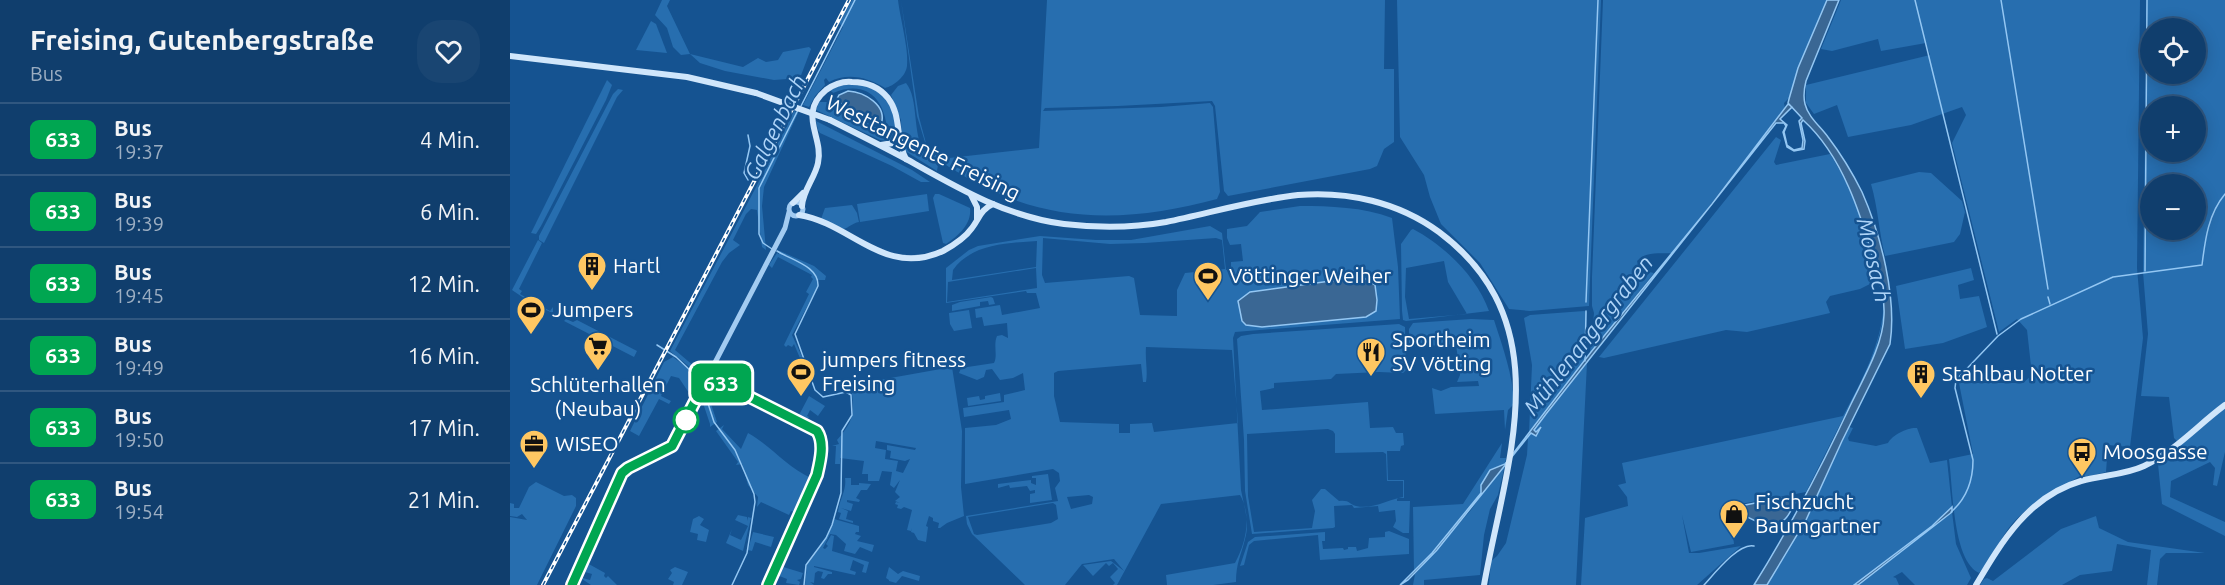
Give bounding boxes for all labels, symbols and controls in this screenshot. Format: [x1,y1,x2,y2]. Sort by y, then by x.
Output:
map controls [2140,18,2206,240]
button: locate [2140,18,2206,84]
button: heart [417,20,480,83]
text: Freising, Gutenbergstraße [30,24,374,55]
text: Bus [30,62,63,85]
water label: Galgenbach [738,70,811,183]
street label: Westtangente Freising [822,90,1024,205]
button: + [2140,96,2206,162]
text: Bus [114,115,152,140]
text: 633 [45,127,81,151]
text: 4 Min. [420,127,480,152]
text: 19:37 [114,140,164,163]
button: − [2140,174,2206,240]
text: Bus [114,187,152,212]
text: 633 [45,199,81,223]
text: 6 Min. [420,199,480,224]
text: 19:39 [114,212,164,235]
water label: Moosach [1853,215,1896,305]
building icon: Hartl [576,250,608,292]
water label: Mühlenangergraben [1518,250,1657,419]
place label: Hartl [613,253,660,277]
text: Bus [114,259,152,284]
sports icon: Vöttinger Weiher [1192,260,1224,302]
place label: Vöttinger Weiher [1229,263,1391,287]
text: 633 [45,271,81,295]
text: 12 Min. [408,271,480,296]
text: 19:45 [114,284,164,307]
sports icon: Jumpers [515,294,547,336]
place label: Jumpers [552,297,633,321]
place label: Sportheim SV Vötting [1392,327,1492,375]
supermarket icon: Schlüterhallen (Neubau) [582,330,614,372]
text: Bus [114,331,152,356]
restaurant icon: Sportheim SV Vötting [1355,336,1387,378]
text: 633 [45,343,81,367]
text: 16 Min. [408,343,480,368]
place label: jumpers fitness Freising [820,347,966,395]
text: 19:49 [114,356,164,379]
sports icon: jumpers fitness Freising [785,356,817,398]
building icon: Stahlbau Notter [1905,358,1937,400]
place label: Stahlbau Notter [1942,361,2093,385]
line badge: 633 [686,364,756,403]
text: 633 [703,371,739,395]
place label: Schlüterhallen (Neubau) [530,372,666,420]
text: Bus [114,403,152,428]
unlabelled marker [673,407,699,433]
text: 633 [45,415,81,439]
text: 17 Min. [408,415,480,440]
text: 19:50 [114,428,164,451]
office icon: WISEO [518,428,550,470]
place label: WISEO [555,431,619,455]
bus stop icon: Moosgasse [2066,436,2098,478]
place label: Moosgasse [2103,439,2208,463]
text: Bus [114,475,152,500]
text: 633 [45,487,81,511]
text: 21 Min. [408,487,480,512]
place label: Fischzucht Baumgartner [1755,489,1880,537]
shop icon: Fischzucht Baumgartner [1718,498,1750,540]
text: 19:54 [114,500,164,523]

